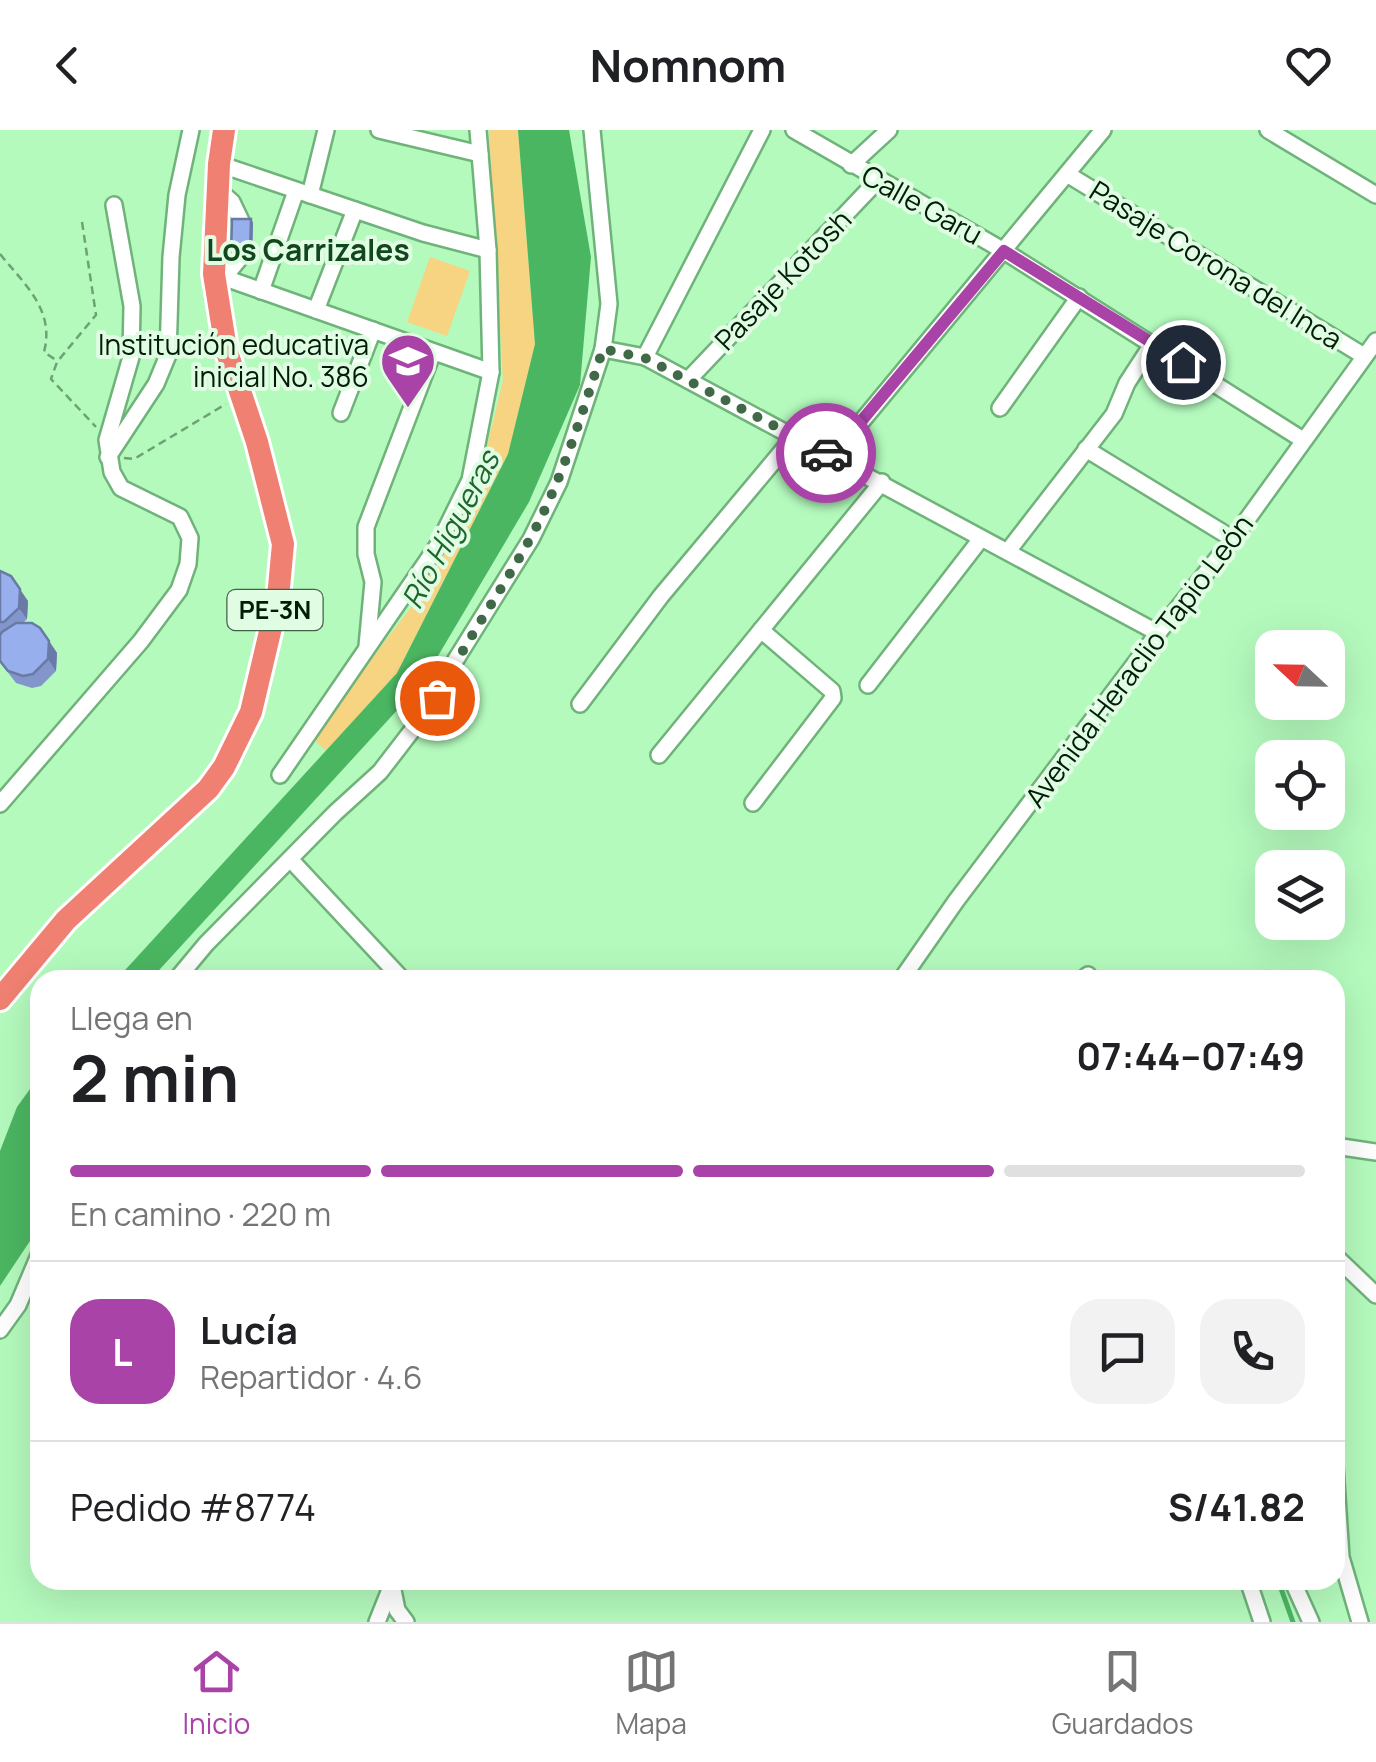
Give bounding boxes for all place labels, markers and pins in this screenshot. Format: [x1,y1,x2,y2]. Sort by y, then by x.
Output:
pin [1141,320,1226,405]
place label: Institución educativa inicial No. 386 [98,325,369,395]
school or university icon: Institución educativa inicial No. 386 [378,331,438,410]
pin [395,656,480,741]

